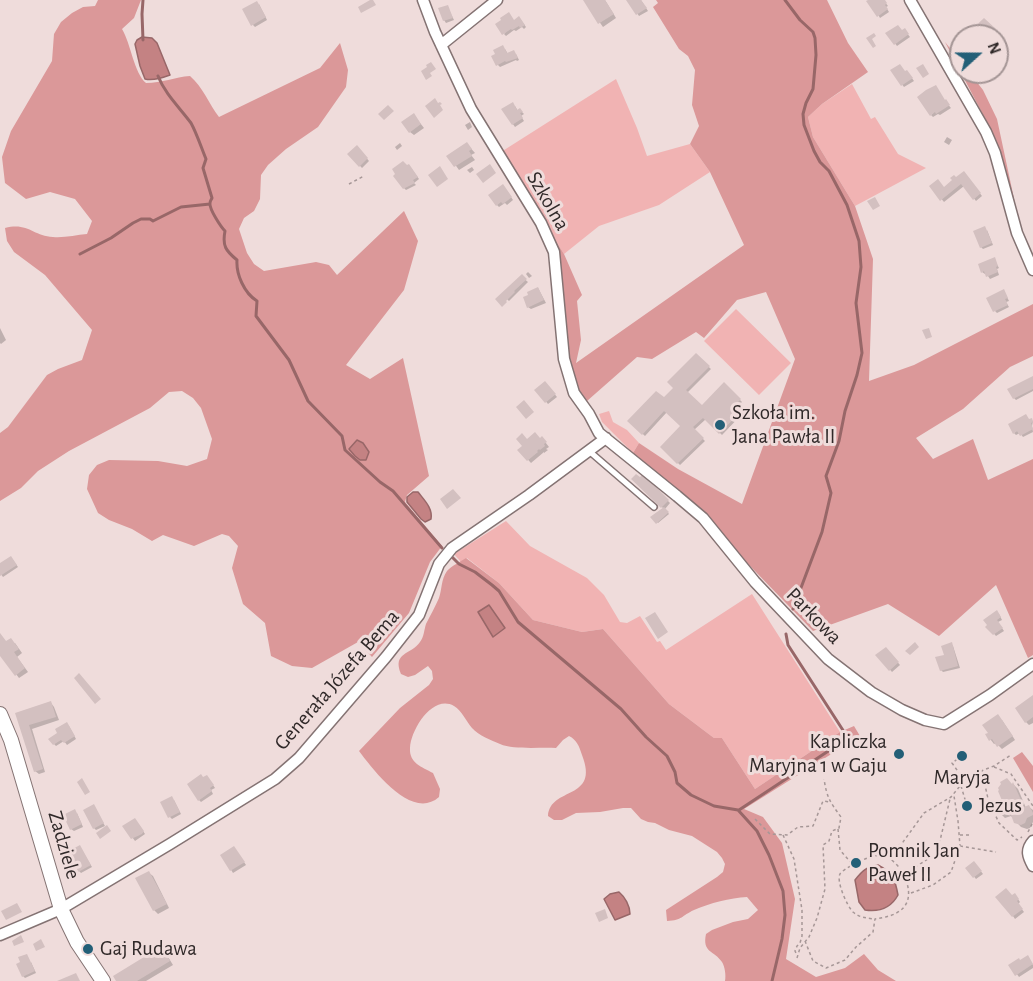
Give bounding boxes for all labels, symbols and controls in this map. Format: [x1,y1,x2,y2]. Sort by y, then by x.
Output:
north arrow [949,24,1009,84]
text: N [984,40,1003,56]
street label: Szkolna [521,167,575,235]
place label: Szkoła im. Jana Pawła II [732,400,835,450]
marker: Szkoła im. Jana Pawła II [713,418,727,432]
street label: Parkowa [781,582,847,650]
street label: Generała Józefa Bema [269,605,405,755]
place label: Kapliczka Maryjna 1 w Gaju [749,729,887,779]
marker: Kapliczka Maryjna 1 w Gaju [892,747,906,761]
marker: Maryja [955,749,969,763]
place label: Maryja [933,765,991,791]
place label: Jezus [979,793,1022,819]
marker: Jezus [960,799,974,813]
street label: Zadziele [42,808,86,882]
place label: Pomnik Jan Paweł II [868,838,960,888]
marker: Pomnik Jan Paweł II [849,856,863,870]
place label: Gaj Rudawa [100,936,197,962]
marker: Gaj Rudawa [81,942,95,956]

